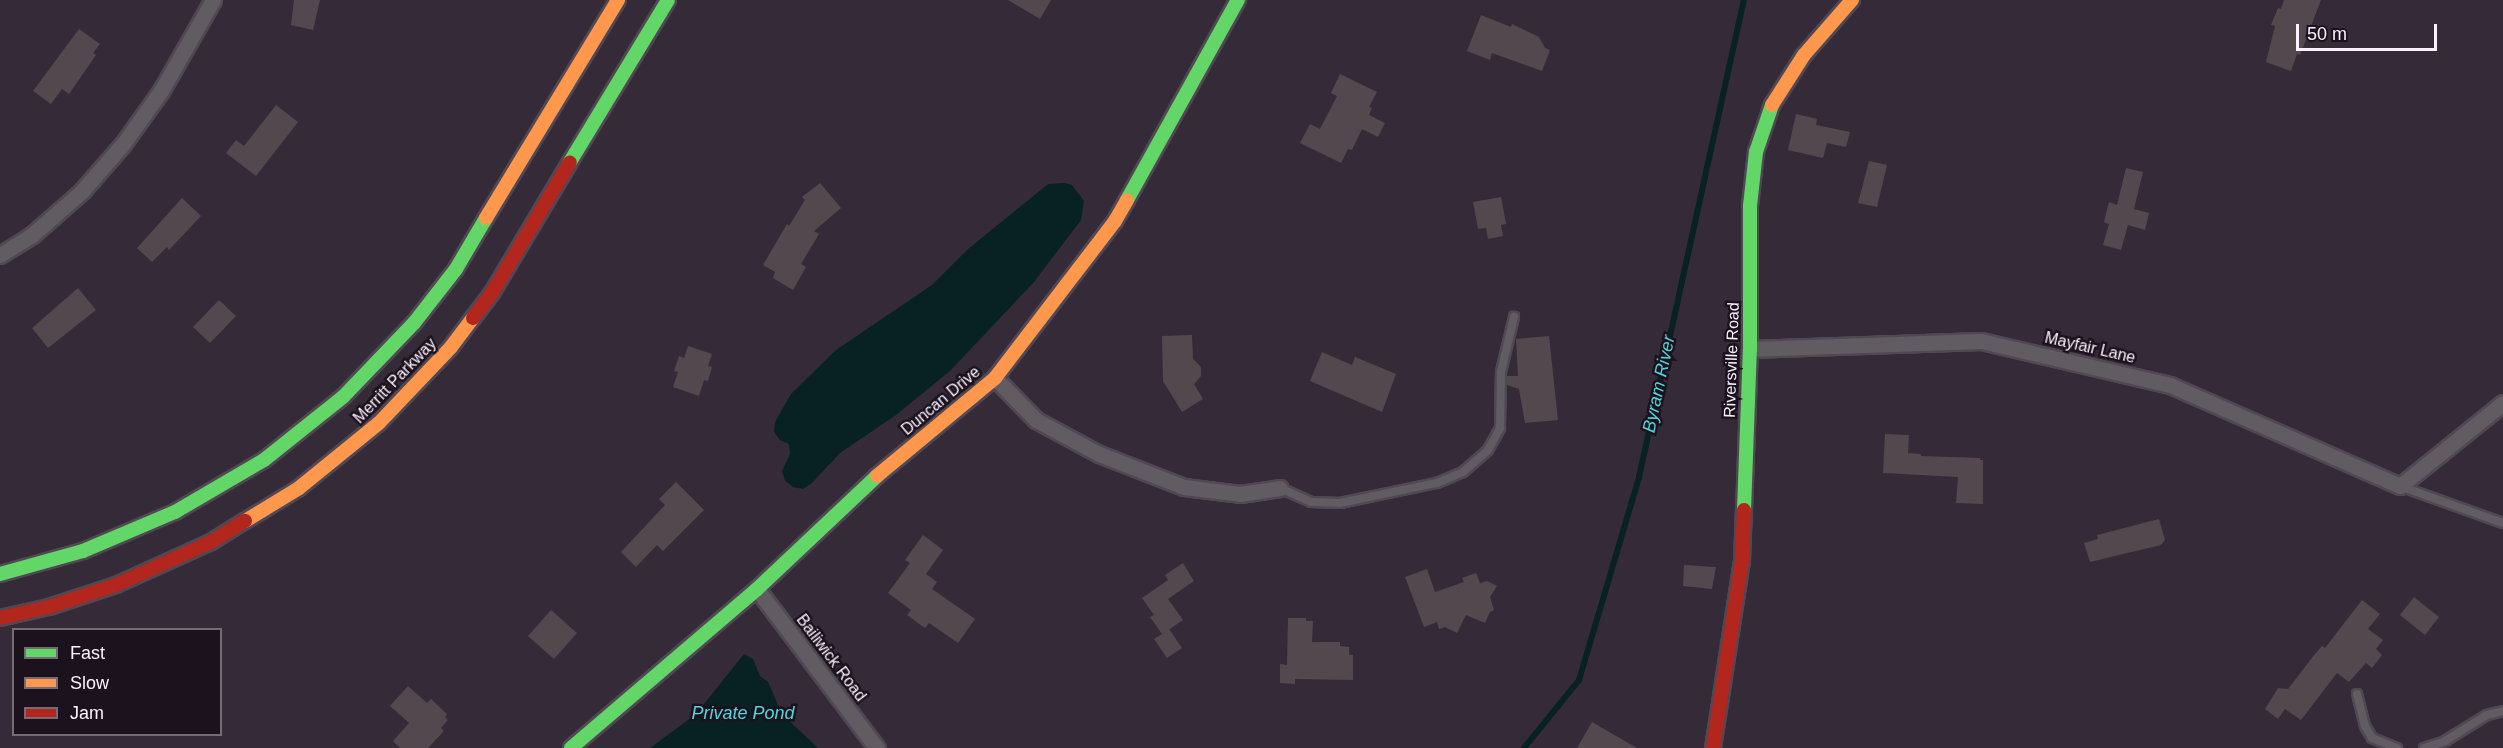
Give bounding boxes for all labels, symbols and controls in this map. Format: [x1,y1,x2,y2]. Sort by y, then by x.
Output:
scale bar [2299,12,2440,50]
text: 50 m [2307,24,2347,44]
street label: Riversville Road [1720,302,1744,418]
street label: Mayfair Lane [2043,328,2137,368]
water label: Byram River [1638,333,1680,435]
street label: Merritt Parkway [349,334,441,428]
street label: Duncan Drive [898,362,984,440]
street label: Bailiwick Road [792,611,870,705]
legend [12,628,222,736]
text: Fast [70,643,105,663]
text: Slow [70,673,109,693]
water label: Private Pond [691,702,795,724]
text: Jam [70,703,104,723]

